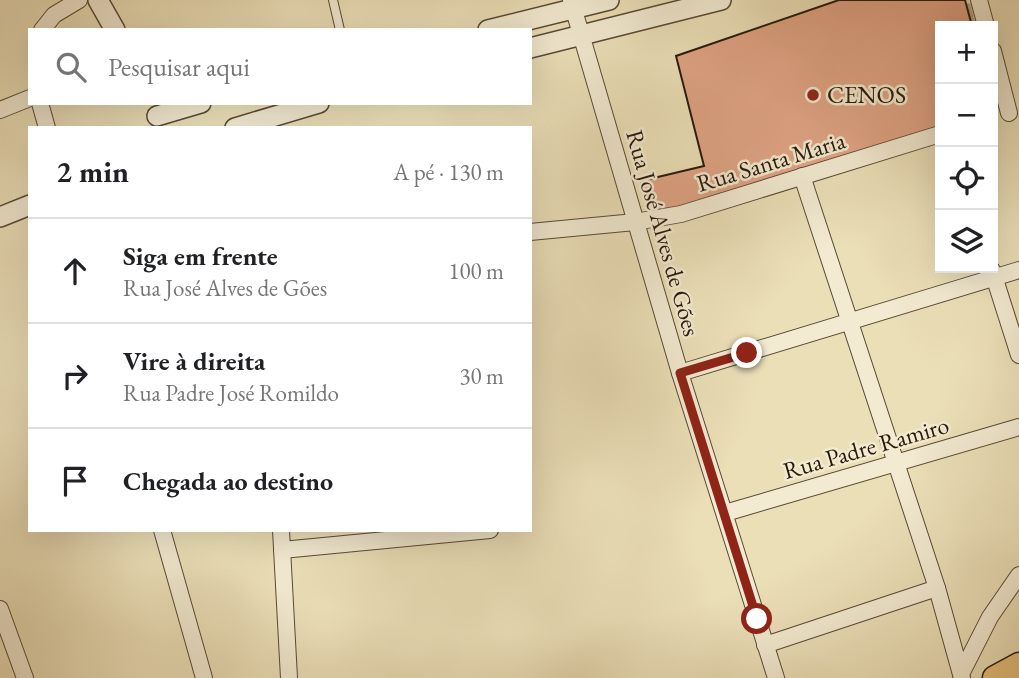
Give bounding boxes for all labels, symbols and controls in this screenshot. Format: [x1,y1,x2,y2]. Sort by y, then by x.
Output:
map controls [935,21,998,273]
button: + [935,21,998,84]
search box [28,28,532,105]
icon: search [52,48,90,86]
text: Pesquisar aqui [108,50,250,84]
place label: CENOS [827,79,906,110]
button: − [935,84,998,147]
marker: CENOS [805,87,821,103]
street label: Rua Santa Maria [693,124,849,199]
street label: Rua José Alves de Gões [619,126,708,340]
button: locate [935,147,998,210]
text: 2 min [56,152,129,191]
text: A pé · 130 m [393,157,504,187]
button: layers [935,210,998,273]
text: Siga em frente [123,239,278,273]
icon: ahead [56,252,94,290]
text: 100 m [448,256,504,286]
text: Rua José Alves de Gões [123,273,327,303]
route end [731,337,762,368]
text: Vire à direita [123,344,265,378]
icon: right [56,357,94,395]
text: 30 m [459,361,504,391]
text: Rua Padre José Romildo [123,378,339,408]
street label: Rua Padre Ramiro [779,409,953,486]
icon: arrive [56,462,94,500]
text: Chegada ao destino [123,464,333,498]
route start [741,603,772,634]

